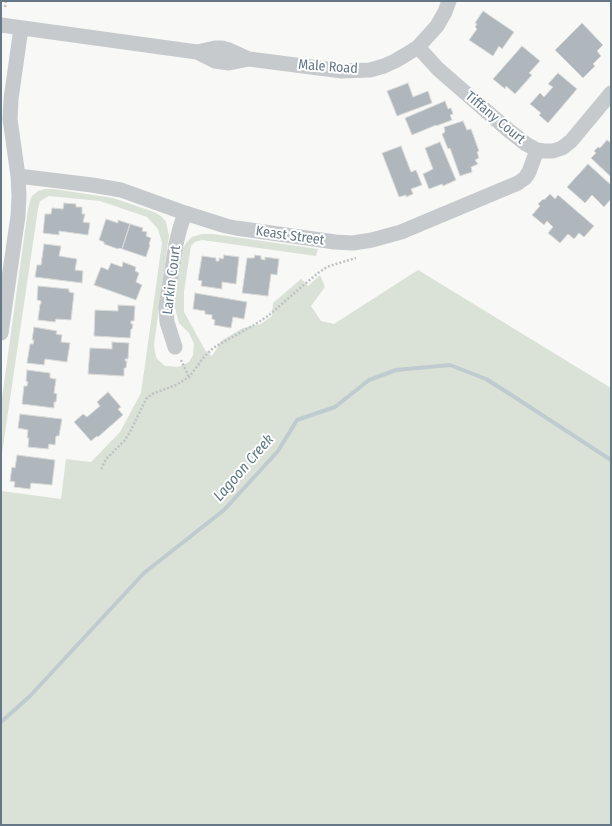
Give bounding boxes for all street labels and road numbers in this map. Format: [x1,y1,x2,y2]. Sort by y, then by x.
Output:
street label: Male Road [298,57,358,77]
street label: Tiffany Court [462,88,528,148]
street label: Keast Street [255,223,325,249]
street label: Larkin Court [159,244,185,316]

